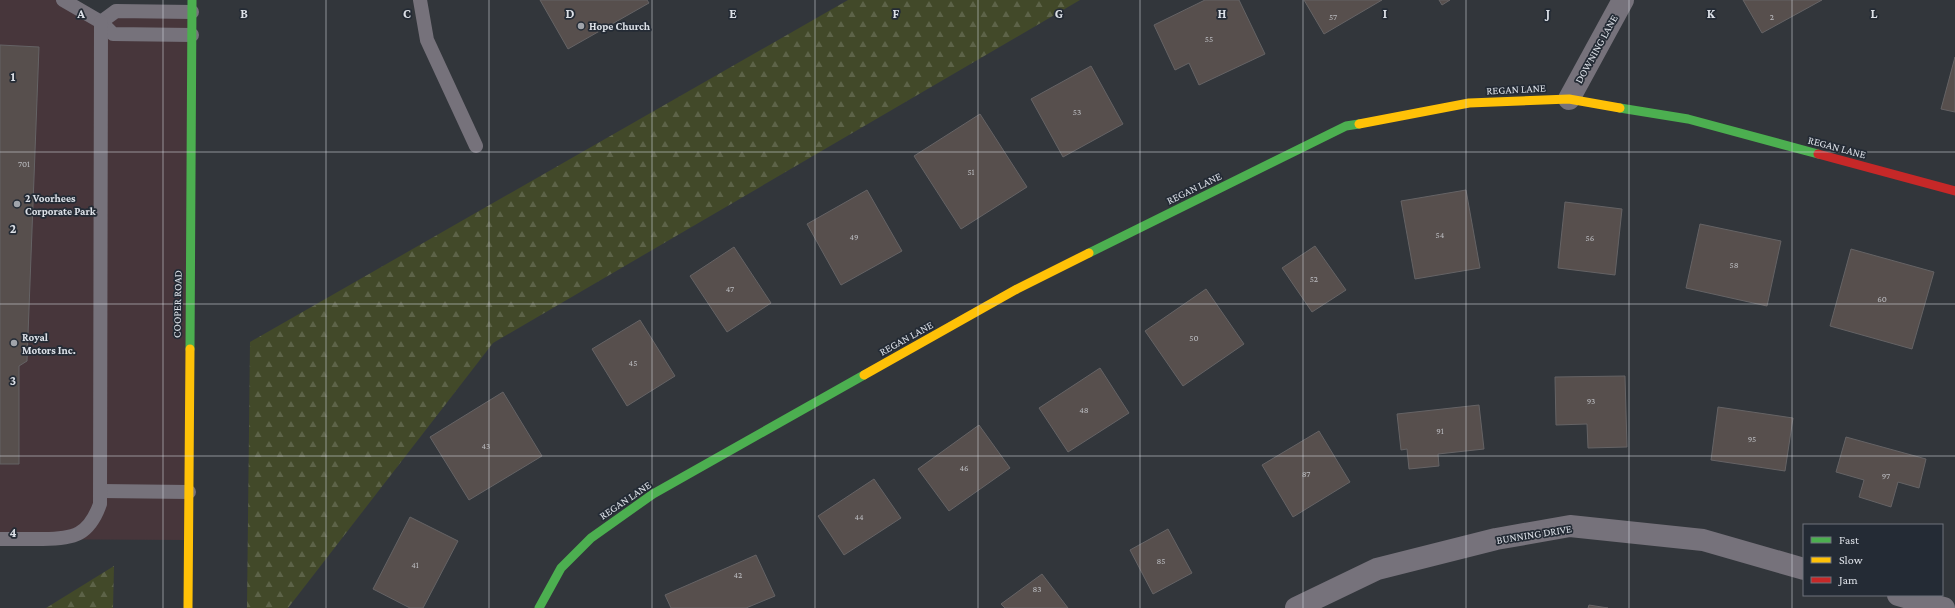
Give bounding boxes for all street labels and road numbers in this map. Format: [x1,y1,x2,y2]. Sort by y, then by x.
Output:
street label: DOWNING LANE [1572,13,1620,85]
street label: REGAN LANE [1486,81,1546,97]
street label: REGAN LANE [1807,134,1867,160]
street label: REGAN LANE [1165,170,1223,206]
street label: COOPER ROAD [170,270,184,338]
street label: REGAN LANE [877,318,935,358]
street label: REGAN LANE [597,478,653,522]
street label: BUNNING DRIVE [1495,522,1573,546]

